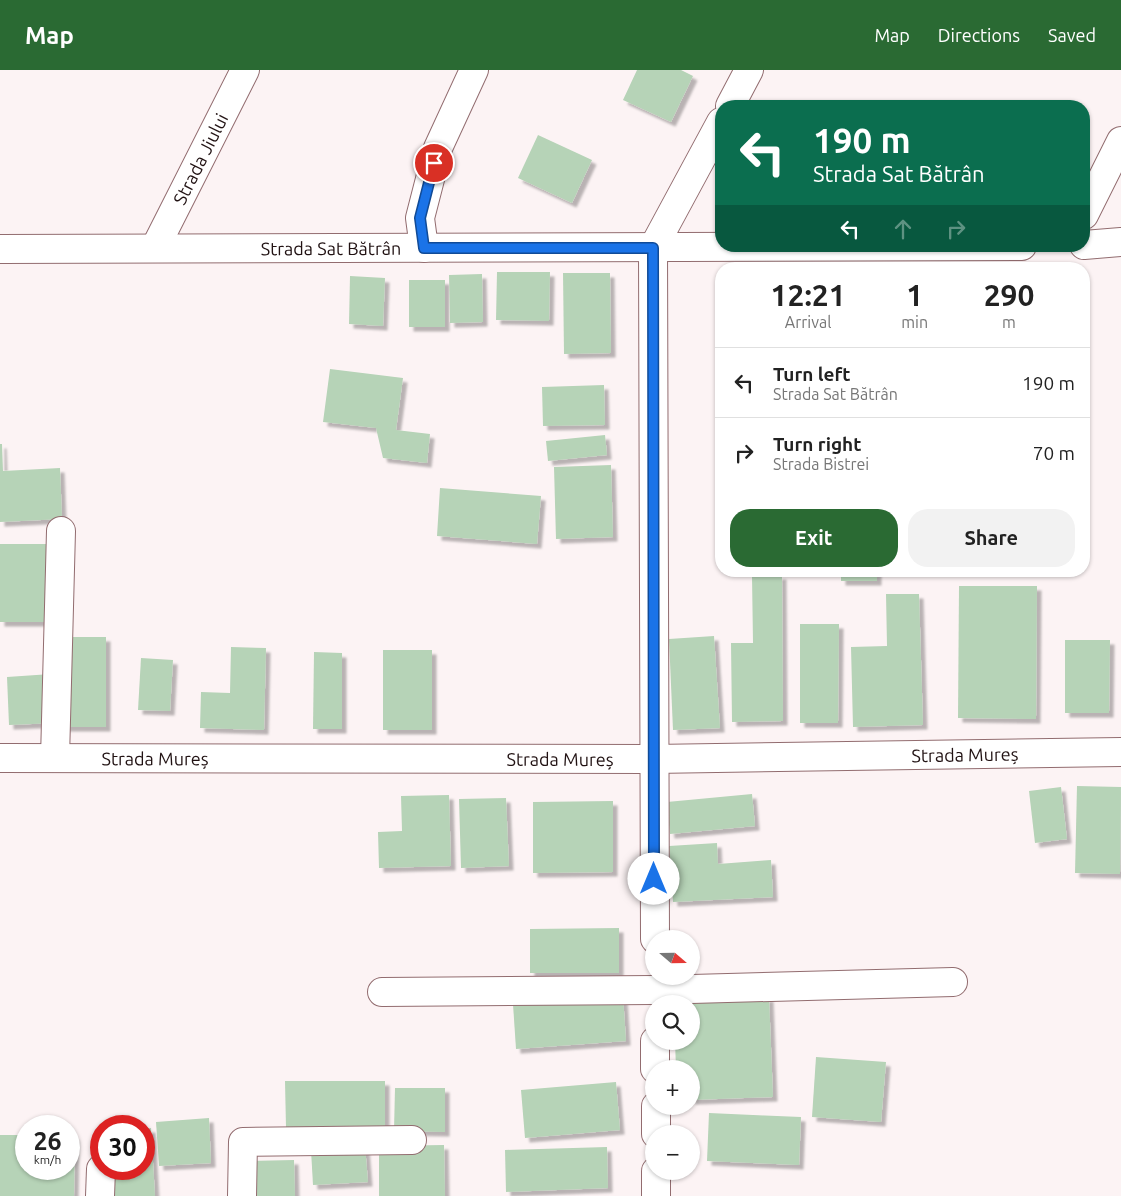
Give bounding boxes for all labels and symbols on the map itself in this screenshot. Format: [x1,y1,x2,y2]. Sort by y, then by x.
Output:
street label: Strada Jiului [169,110,231,208]
pin [413,142,455,184]
street label: Strada Sat Bătrân [261,238,401,258]
street label: Strada Mureș [911,744,1019,765]
street label: Strada Mureș [101,748,209,768]
street label: Strada Mureș [506,749,614,769]
position arrow [627,852,679,904]
north arrow [645,930,700,985]
speed limit sign: 30 [90,1115,155,1180]

